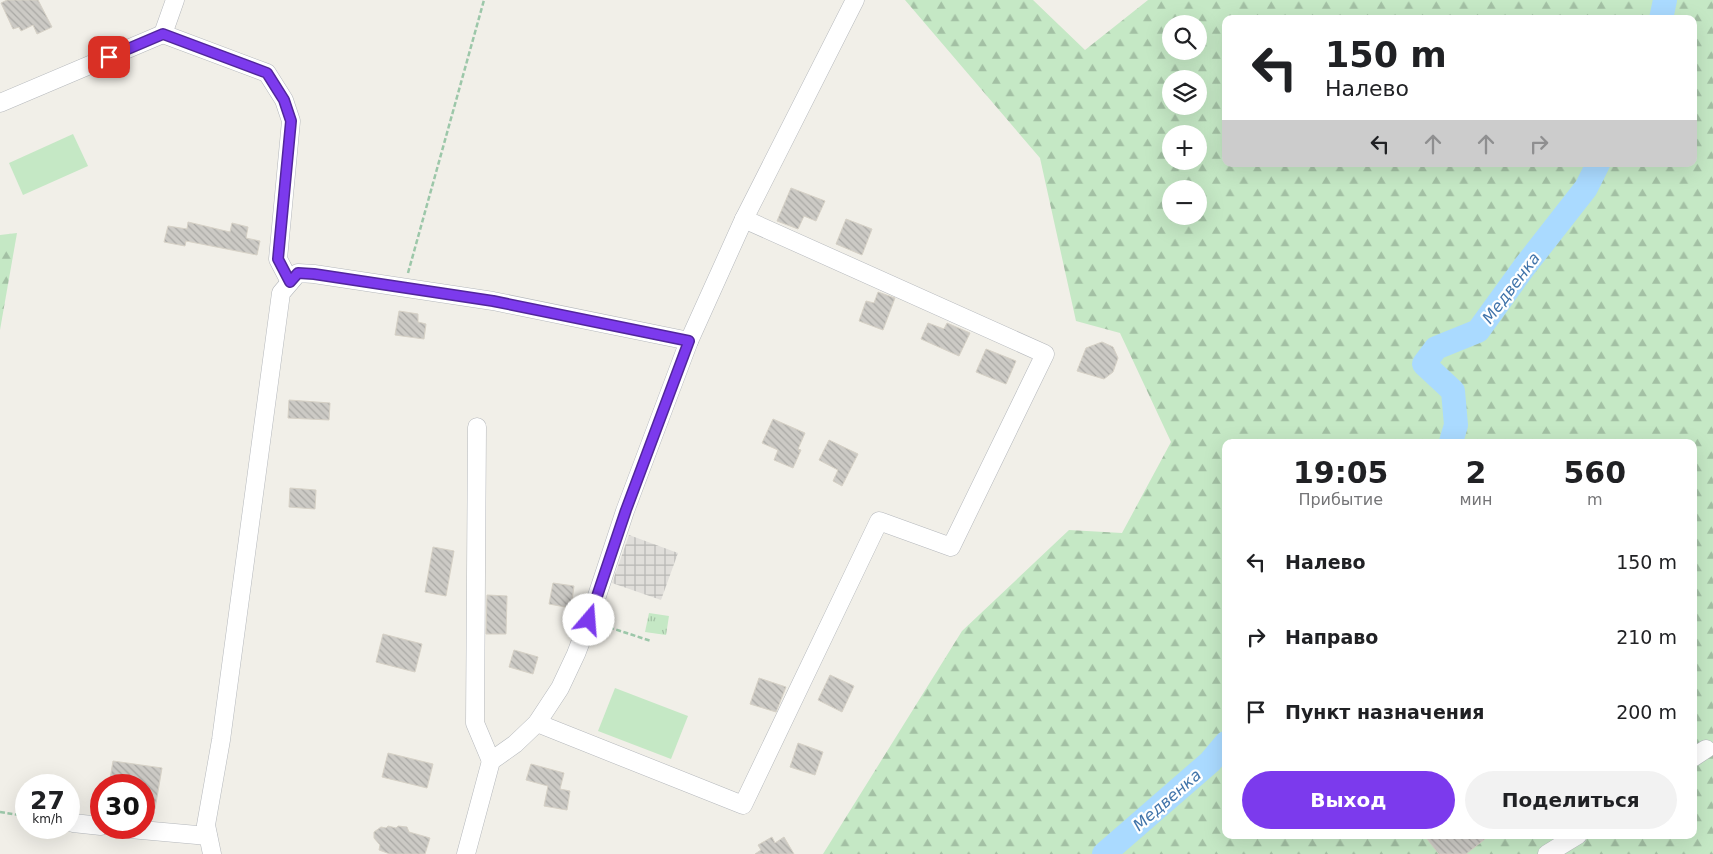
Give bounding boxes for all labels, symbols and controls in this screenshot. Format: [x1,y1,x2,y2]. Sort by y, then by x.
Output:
map controls [1162,15,1207,225]
button: search [1162,15,1207,60]
icon: left [1242,35,1307,100]
text: 150 m [1325,35,1447,75]
pin [88,36,130,78]
icon: arrive [95,43,123,71]
button: layers [1162,70,1207,115]
text: Налево [1325,76,1409,101]
button: + [1162,125,1207,170]
icon: left [1366,130,1394,158]
icon: ahead [1419,130,1447,158]
icon: ahead [1472,130,1500,158]
icon: right [1525,130,1553,158]
button: − [1162,180,1207,225]
water label: Медвенка [1478,249,1544,327]
text: 19:05 [1293,455,1388,490]
text: 2 [1466,455,1486,490]
text: 560 [1563,455,1626,490]
text: Прибытие [1298,490,1383,509]
text: мин [1459,490,1492,509]
text: m [1587,490,1603,509]
icon: left [1242,548,1270,576]
text: Налево [1285,551,1366,573]
text: 150 m [1616,551,1677,573]
position arrow [562,593,614,645]
icon: right [1242,623,1270,651]
text: Направо [1285,626,1378,648]
text: 210 m [1616,626,1677,648]
icon: arrive [1242,698,1270,726]
text: Пункт назначения [1285,701,1484,723]
text: 200 m [1616,701,1677,723]
water label: Медвенка [1129,765,1205,835]
button: Выход [1242,771,1455,829]
button: Поделиться [1465,771,1677,829]
speed limit sign: 30 [90,774,155,839]
text: 27 [30,786,65,815]
text: km/h [32,812,63,826]

